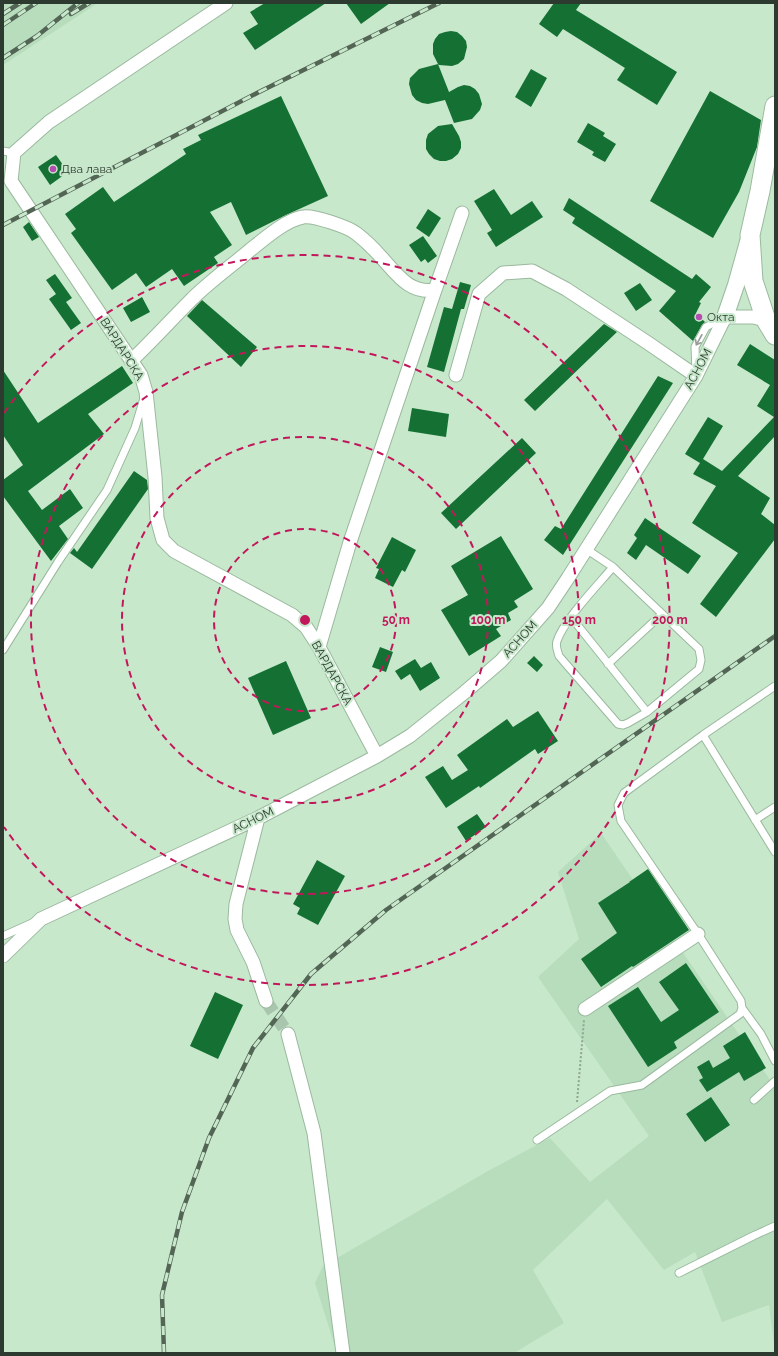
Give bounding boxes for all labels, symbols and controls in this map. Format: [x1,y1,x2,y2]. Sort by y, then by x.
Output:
place label: Два лава [61,162,112,176]
marker: Два лава [48,164,58,174]
place label: Окта [707,310,734,324]
marker: Окта [694,312,704,322]
street label: ВАРДАРСКА [97,315,147,383]
one-way arrow [695,334,702,346]
street label: АСНОМ [681,346,715,392]
centre of rings [298,613,312,627]
text: 50 m [382,613,410,627]
text: 100 m [471,613,505,627]
text: 150 m [562,613,596,627]
text: 200 m [652,613,688,627]
street label: АСНОМ [500,618,540,660]
street label: ВАРДАРСКА [309,639,355,707]
street label: АСНОМ [230,804,276,836]

